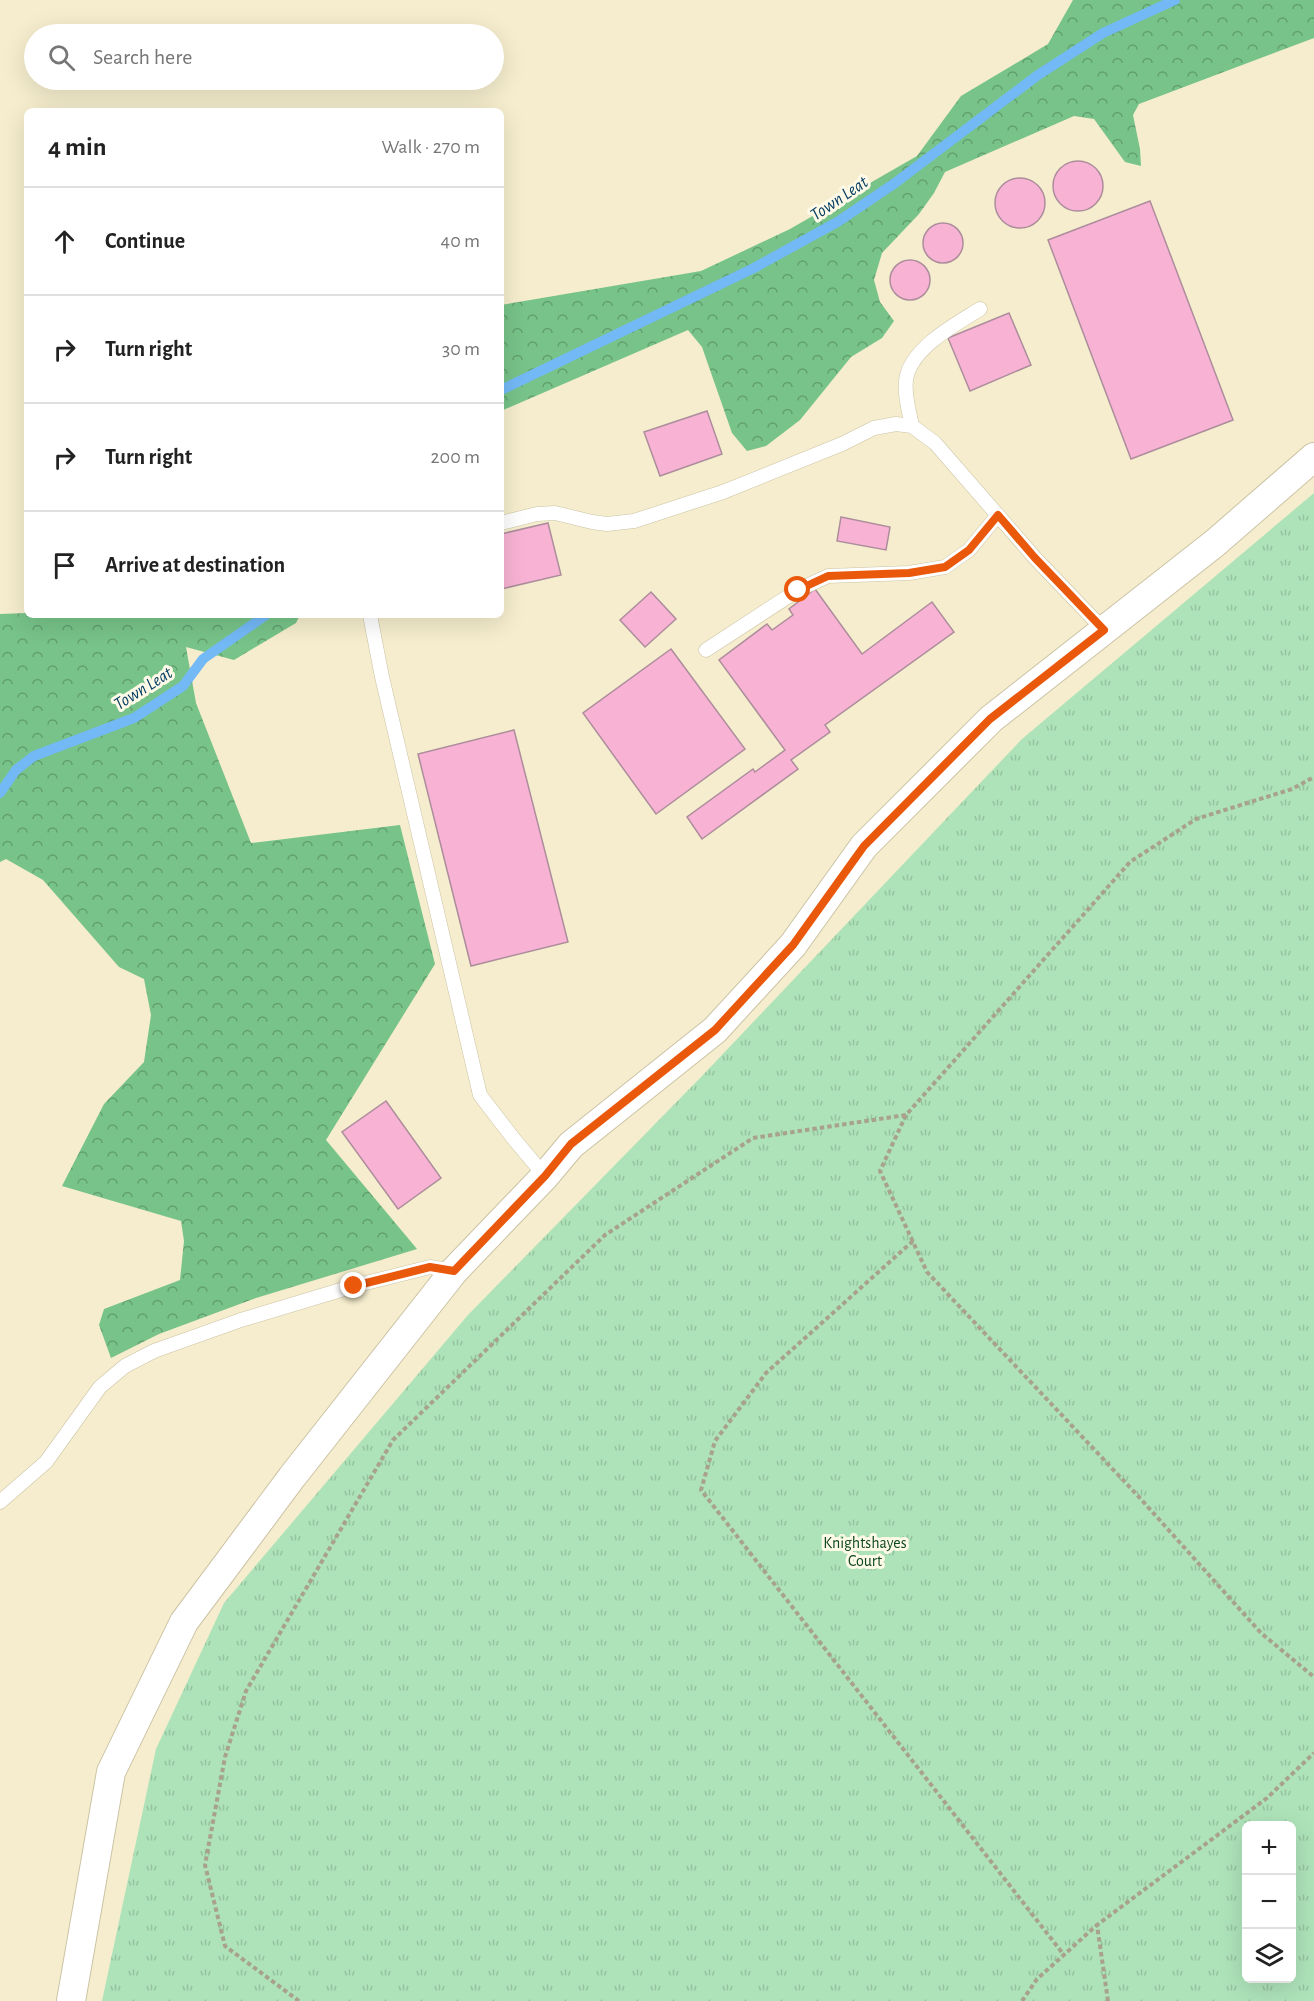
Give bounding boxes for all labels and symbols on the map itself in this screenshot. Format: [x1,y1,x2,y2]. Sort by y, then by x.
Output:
water label: Town Leat [807,173,872,225]
route start [784,576,810,602]
water label: Town Leat [111,664,176,714]
route end [340,1272,366,1298]
park label: Knightshayes Court [823,1535,907,1569]

